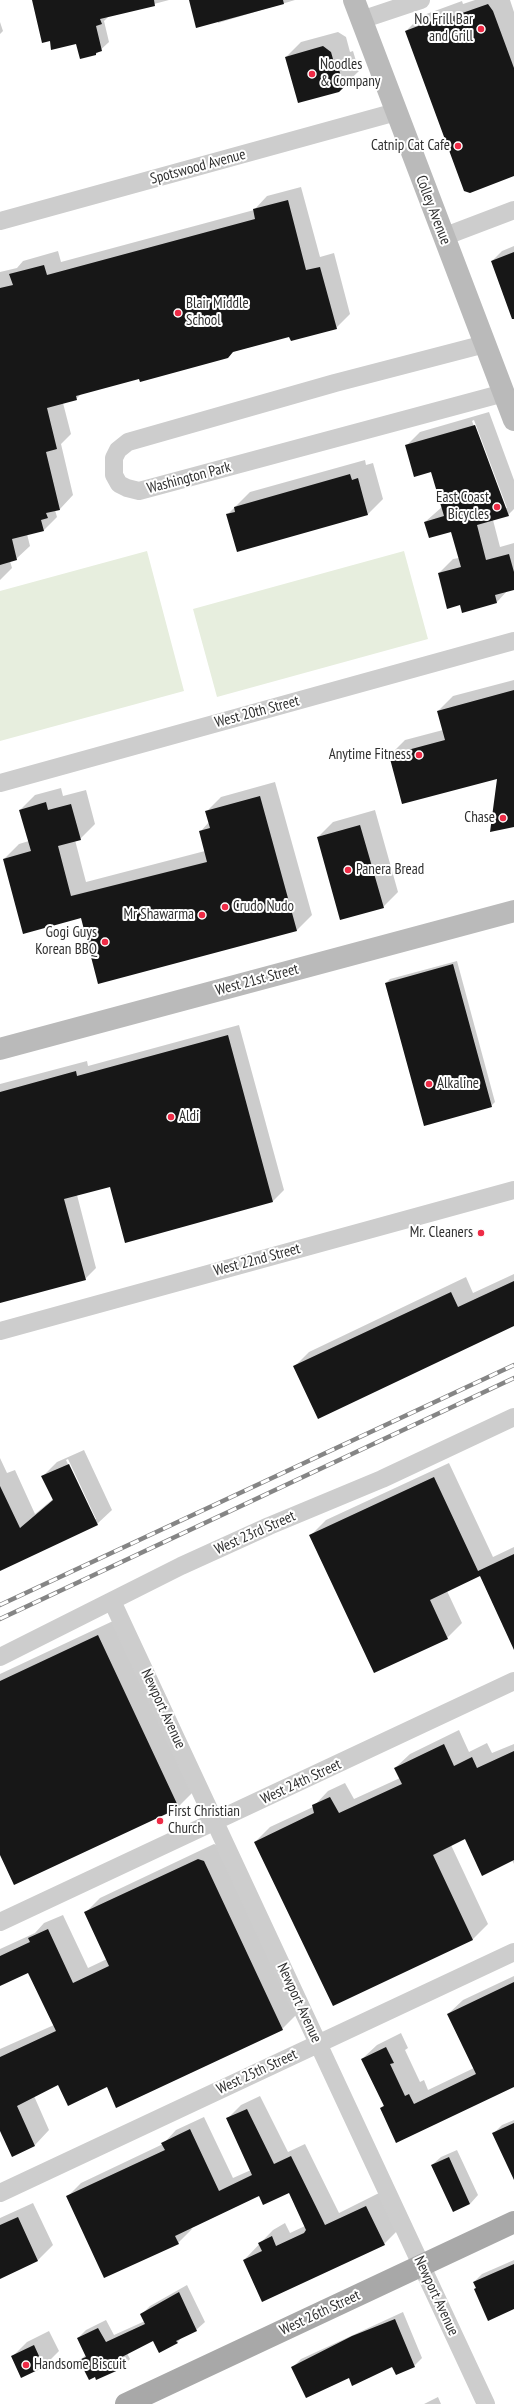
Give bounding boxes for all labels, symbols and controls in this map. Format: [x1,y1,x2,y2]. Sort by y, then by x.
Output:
place label: No Frill Bar and Grill [414,11,473,46]
marker: No Frill Bar and Grill [476,24,486,34]
place label: Noodles & Company [320,56,380,91]
marker: Noodles & Company [307,69,317,79]
place label: Catnip Cat Cafe [371,137,450,155]
marker: Catnip Cat Cafe [453,141,463,151]
street label: Spotswood Avenue [148,146,248,188]
street label: Colley Avenue [412,173,454,247]
place label: Blair Middle School [186,295,249,330]
marker: Blair Middle School [173,308,183,318]
street label: Washington Park [145,458,233,498]
place label: East Coast Bicycles [436,489,489,524]
marker: East Coast Bicycles [492,502,502,512]
street label: West 20th Street [213,692,301,732]
place label: Anytime Fitness [329,746,411,764]
marker: Anytime Fitness [414,750,424,760]
place label: Chase [464,809,495,827]
marker: Chase [498,813,508,823]
place label: Panera Bread [356,861,424,879]
marker: Panera Bread [343,865,353,875]
place label: Crudo Nudo [233,898,294,916]
marker: Crudo Nudo [220,902,230,912]
place label: Mr Shawarma [123,906,194,924]
marker: Mr Shawarma [197,910,207,920]
place label: Gogi Guys Korean BBQ [35,924,97,959]
marker: Gogi Guys Korean BBQ [100,937,110,947]
street label: West 21st Street [214,960,300,1000]
place label: Alkaline [437,1075,479,1093]
marker: Alkaline [424,1079,434,1089]
place label: Aldi [179,1108,199,1126]
marker: Aldi [166,1112,176,1122]
place label: Mr. Cleaners [410,1224,473,1242]
marker: Mr. Cleaners [476,1228,486,1238]
street label: West 22nd Street [212,1240,302,1280]
street label: West 23rd Street [212,1507,298,1559]
street label: Newport Avenue [137,1666,189,1752]
street label: West 24th Street [258,1756,344,1808]
place label: First Christian Church [168,1803,240,1838]
marker: First Christian Church [155,1816,165,1826]
street label: Newport Avenue [273,1960,325,2046]
street label: West 25th Street [214,2046,300,2098]
street label: Newport Avenue [410,2253,462,2339]
street label: West 26th Street [277,2287,363,2339]
place label: Handsome Biscuit [34,2356,126,2374]
marker: Handsome Biscuit [21,2360,31,2370]

